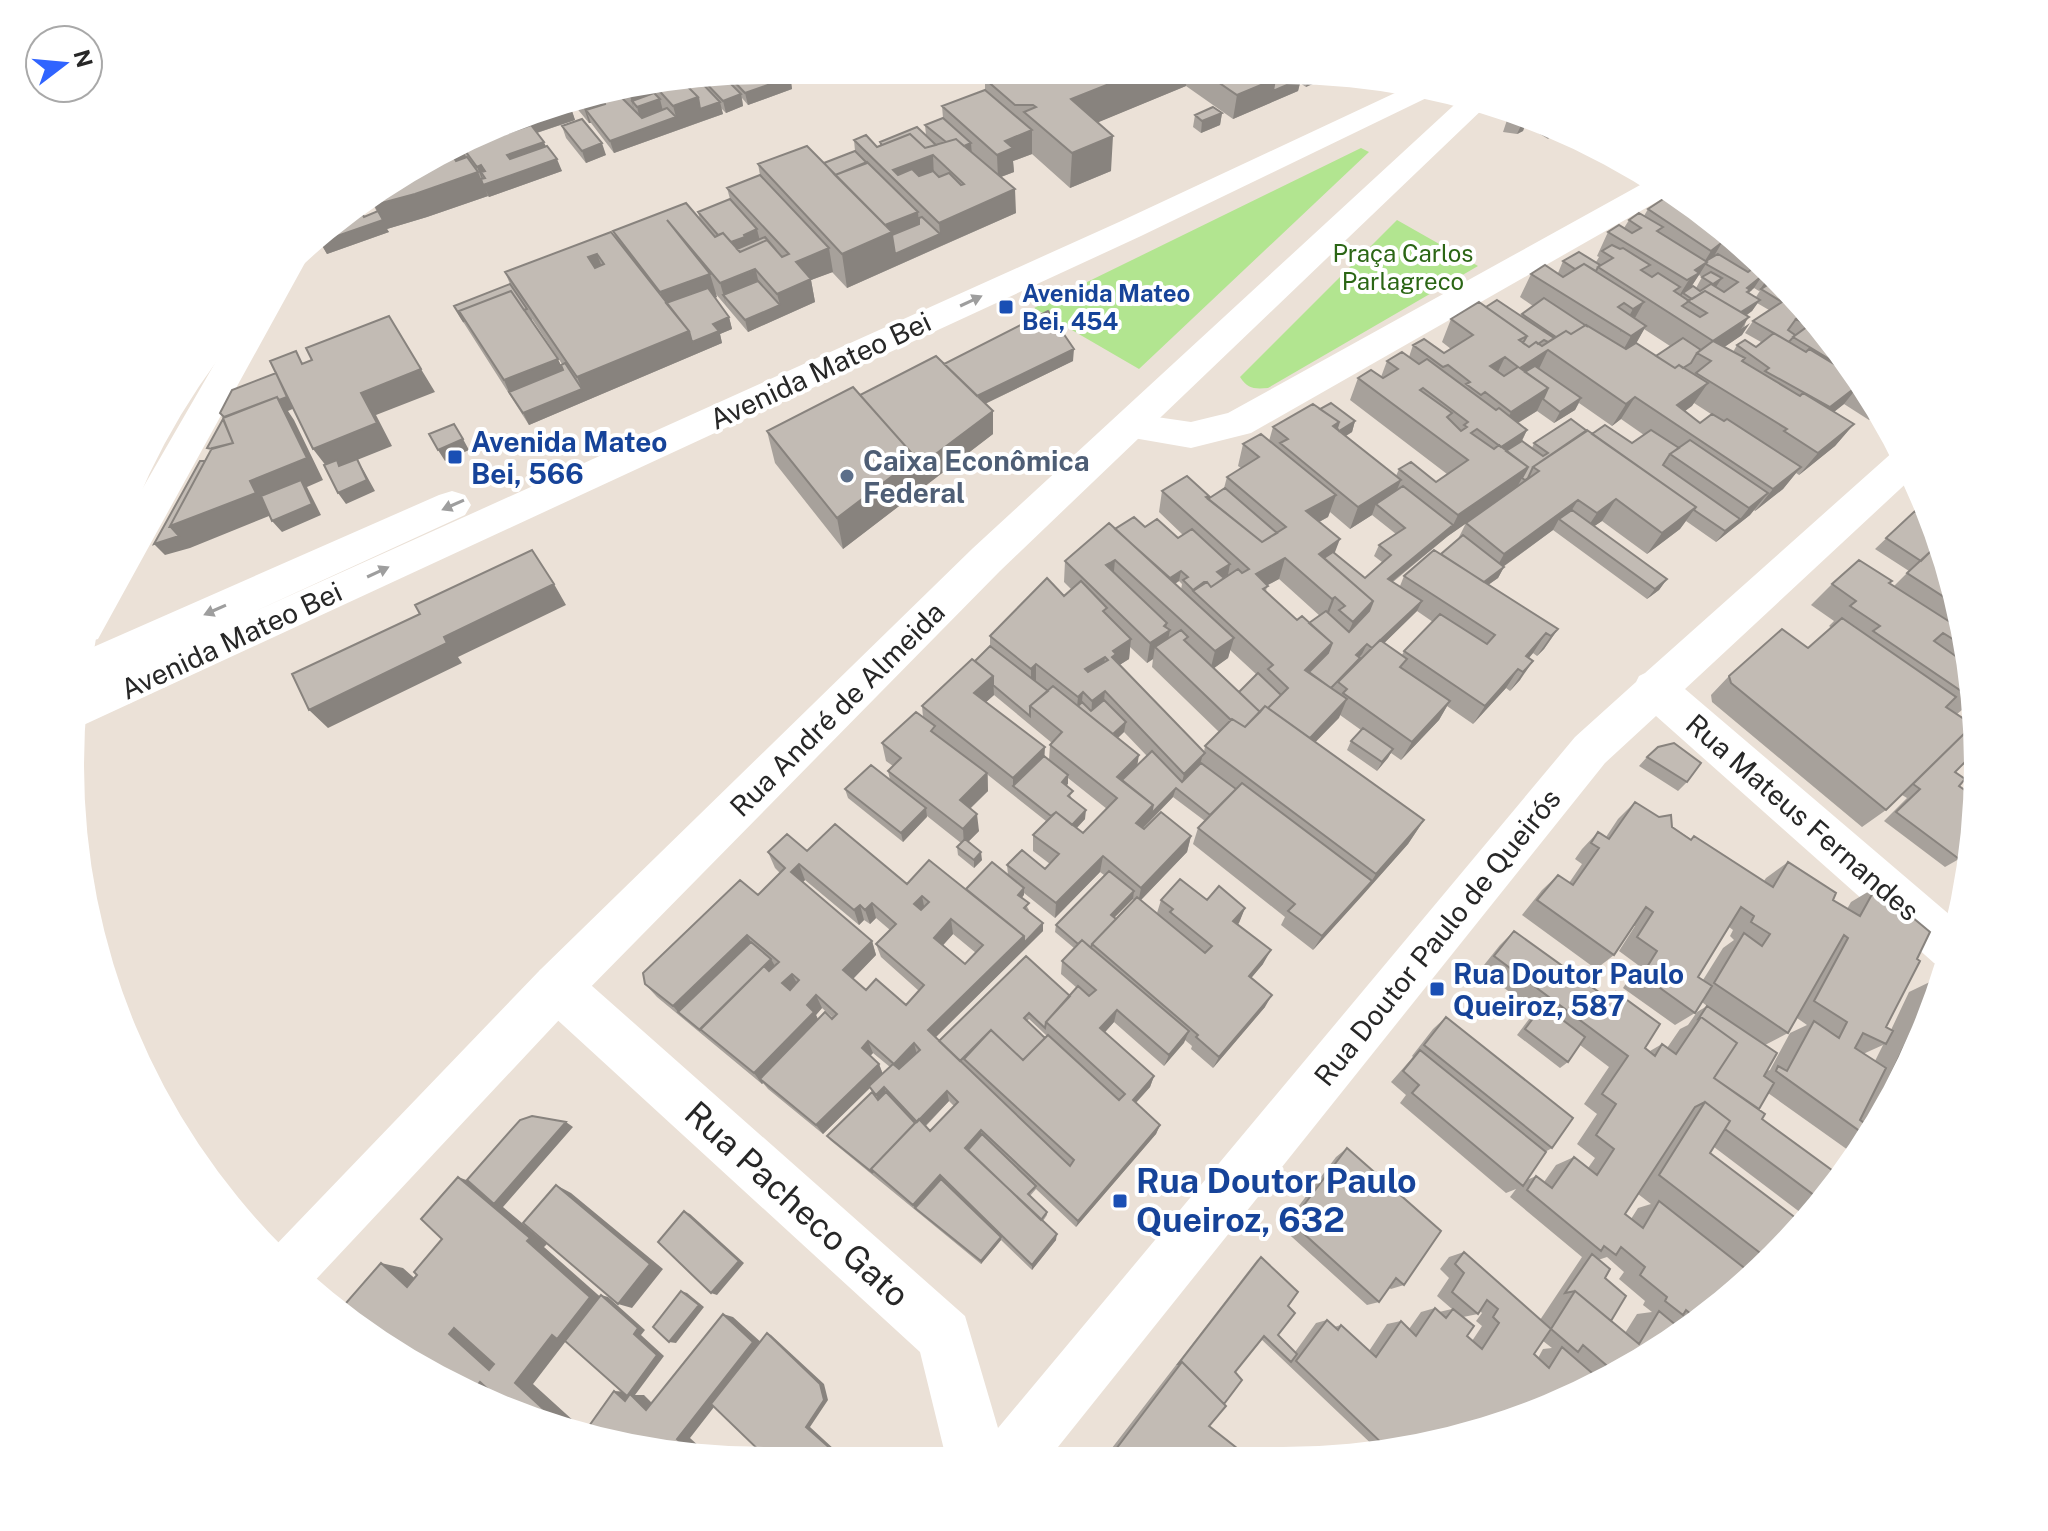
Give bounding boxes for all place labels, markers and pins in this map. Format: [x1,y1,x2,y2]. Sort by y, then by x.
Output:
place label: Avenida Mateo Bei, 454 [1022,279,1190,335]
marker: Avenida Mateo Bei, 454 [997,298,1015,316]
place label: Avenida Mateo Bei, 566 [471,425,667,490]
place label: Caixa Econômica Federal [863,444,1090,509]
marker: Avenida Mateo Bei, 566 [446,448,464,466]
marker: Caixa Econômica Federal [838,467,856,485]
place label: Rua Doutor Paulo Queiroz, 587 [1453,957,1684,1022]
marker: Rua Doutor Paulo Queiroz, 587 [1428,980,1446,998]
place label: Rua Doutor Paulo Queiroz, 632 [1136,1161,1417,1240]
marker: Rua Doutor Paulo Queiroz, 632 [1111,1192,1129,1210]

